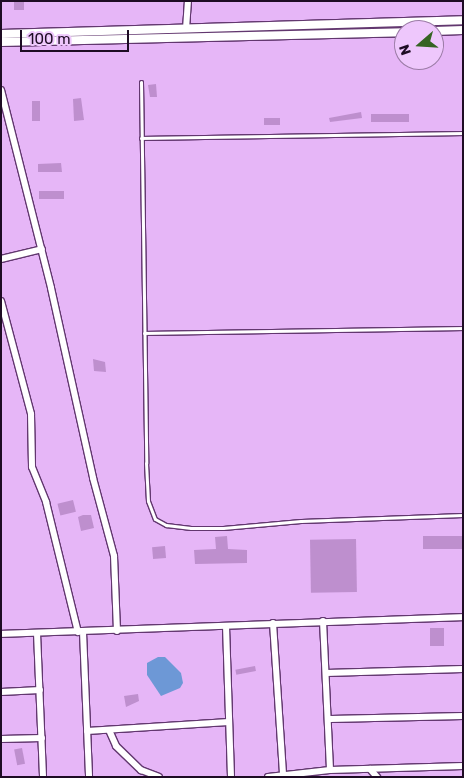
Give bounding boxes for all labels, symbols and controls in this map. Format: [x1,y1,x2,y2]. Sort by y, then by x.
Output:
scale bar [22,20,131,52]
north arrow [394,20,444,70]
text: 100 m [28,30,70,48]
text: N [396,42,415,57]

